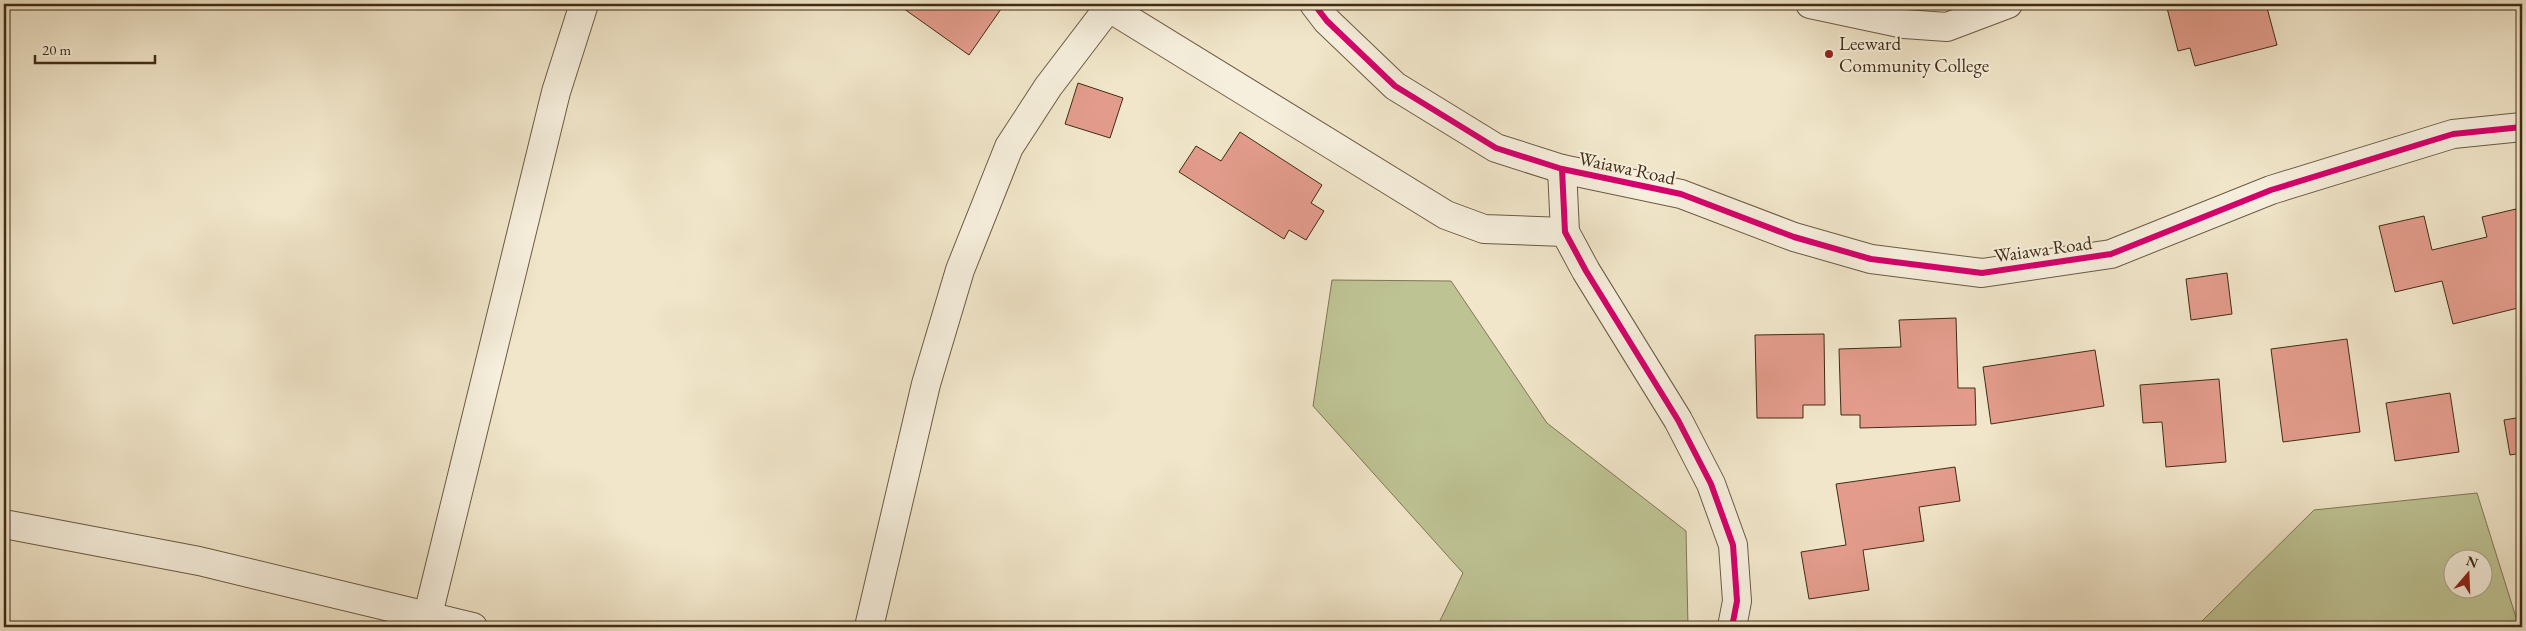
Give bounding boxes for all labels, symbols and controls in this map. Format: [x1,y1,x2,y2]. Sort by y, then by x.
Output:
place label: Leeward Community College [1839,31,1989,78]
scale bar [35,32,155,64]
text: 20 m [42,40,71,59]
marker: Leeward Community College [1823,48,1835,60]
street label: Waiawa Road [1576,145,1678,191]
street label: Waiawa Road [1992,230,2094,268]
north arrow [2444,548,2494,598]
text: N [2464,551,2481,572]

